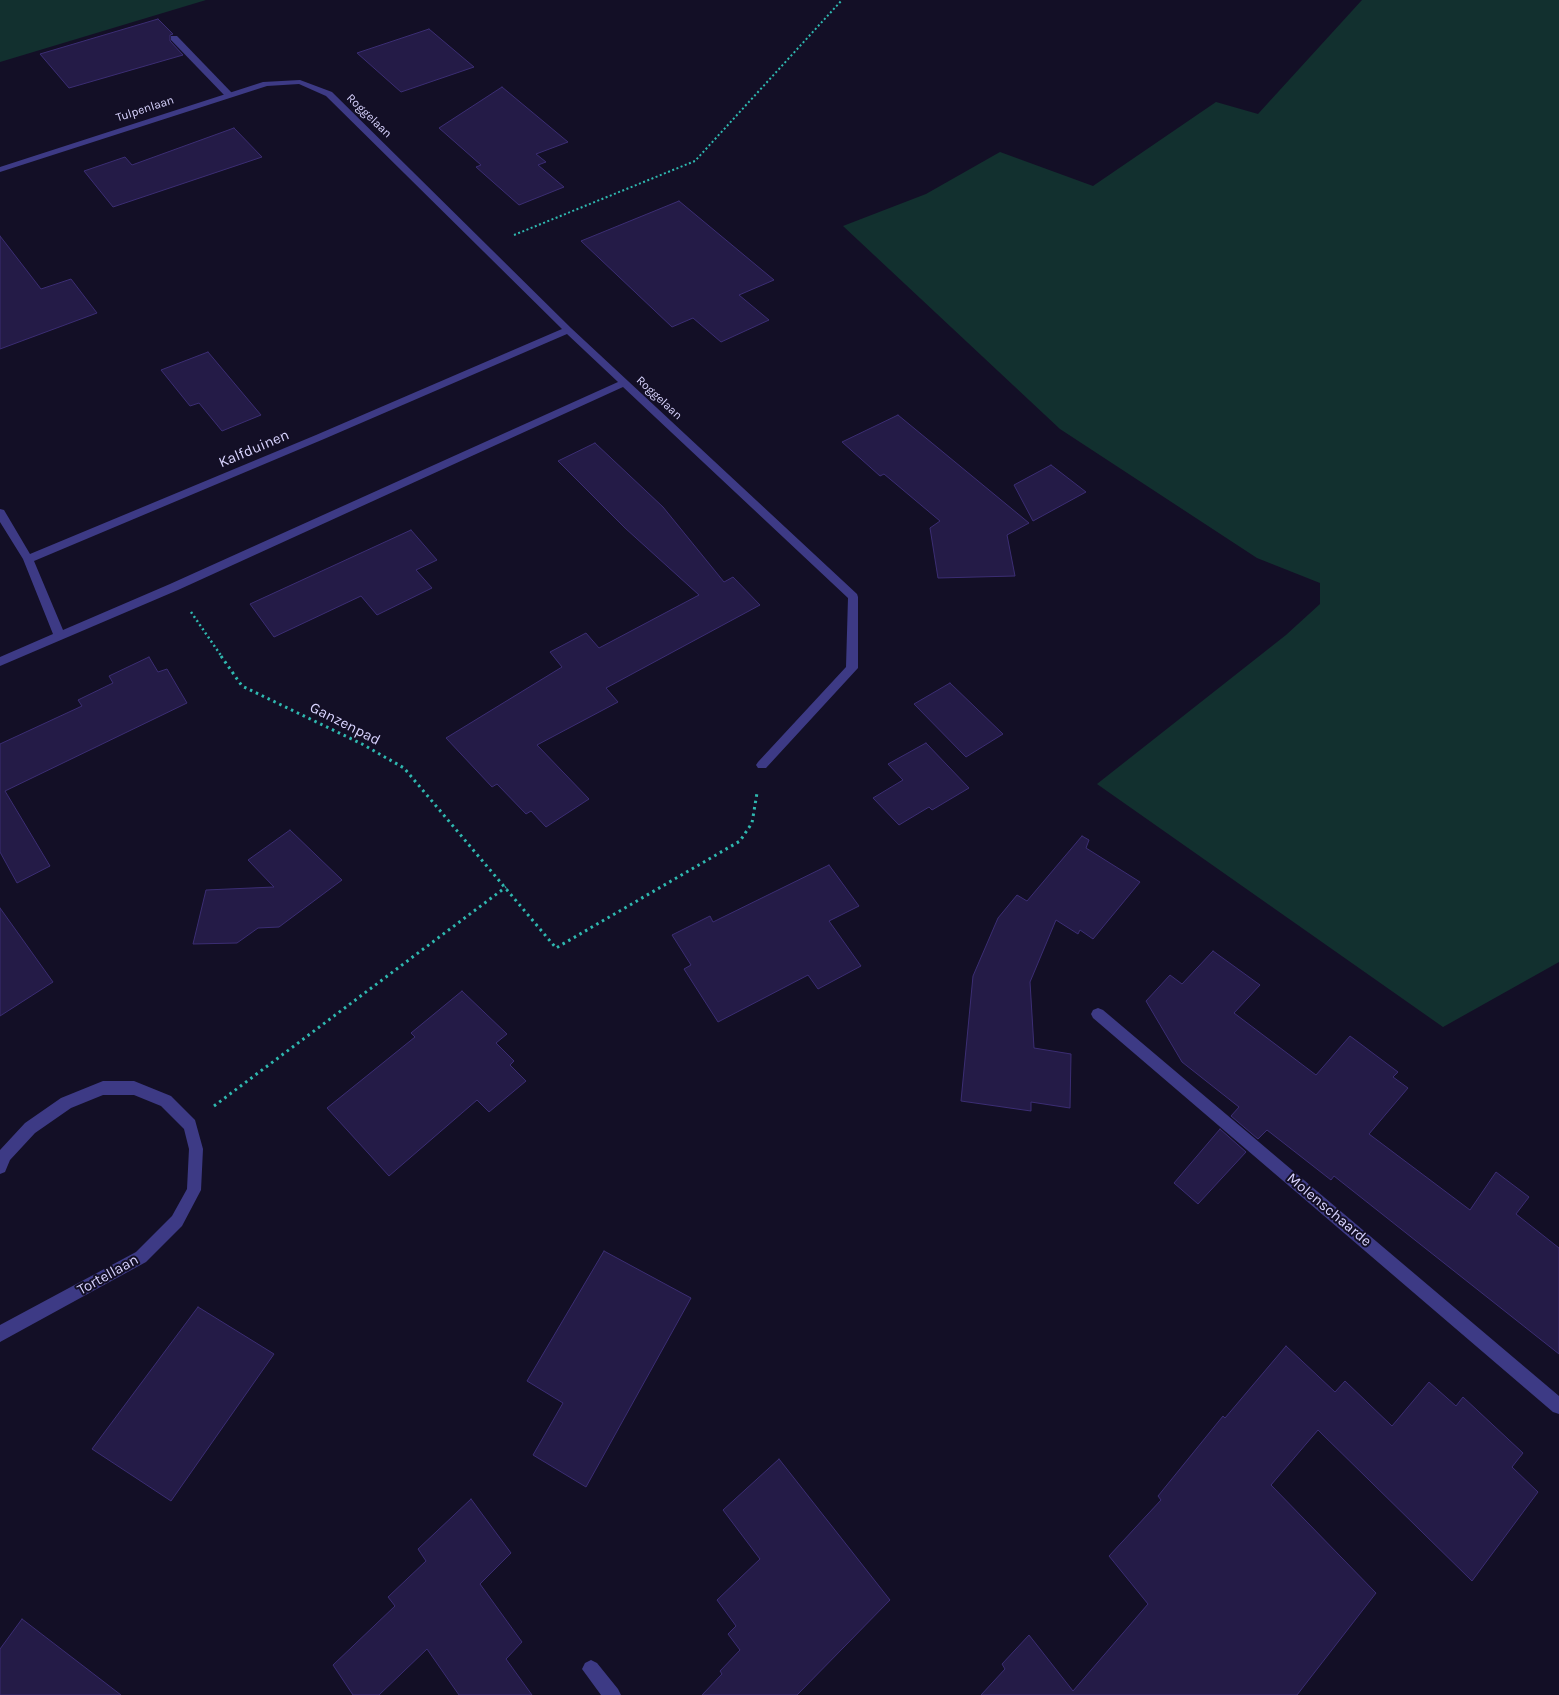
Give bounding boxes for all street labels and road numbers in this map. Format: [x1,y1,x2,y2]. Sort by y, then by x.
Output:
street label: Roggelaan [343,91,395,141]
street label: Tulpenlaan [114,93,176,125]
street label: Roggelaan [633,373,685,423]
street label: Kalfduinen [216,426,292,472]
street label: Ganzenpad [307,699,383,749]
street label: Molenschaarde [1283,1169,1375,1251]
street label: Tortellaan [74,1251,142,1299]

